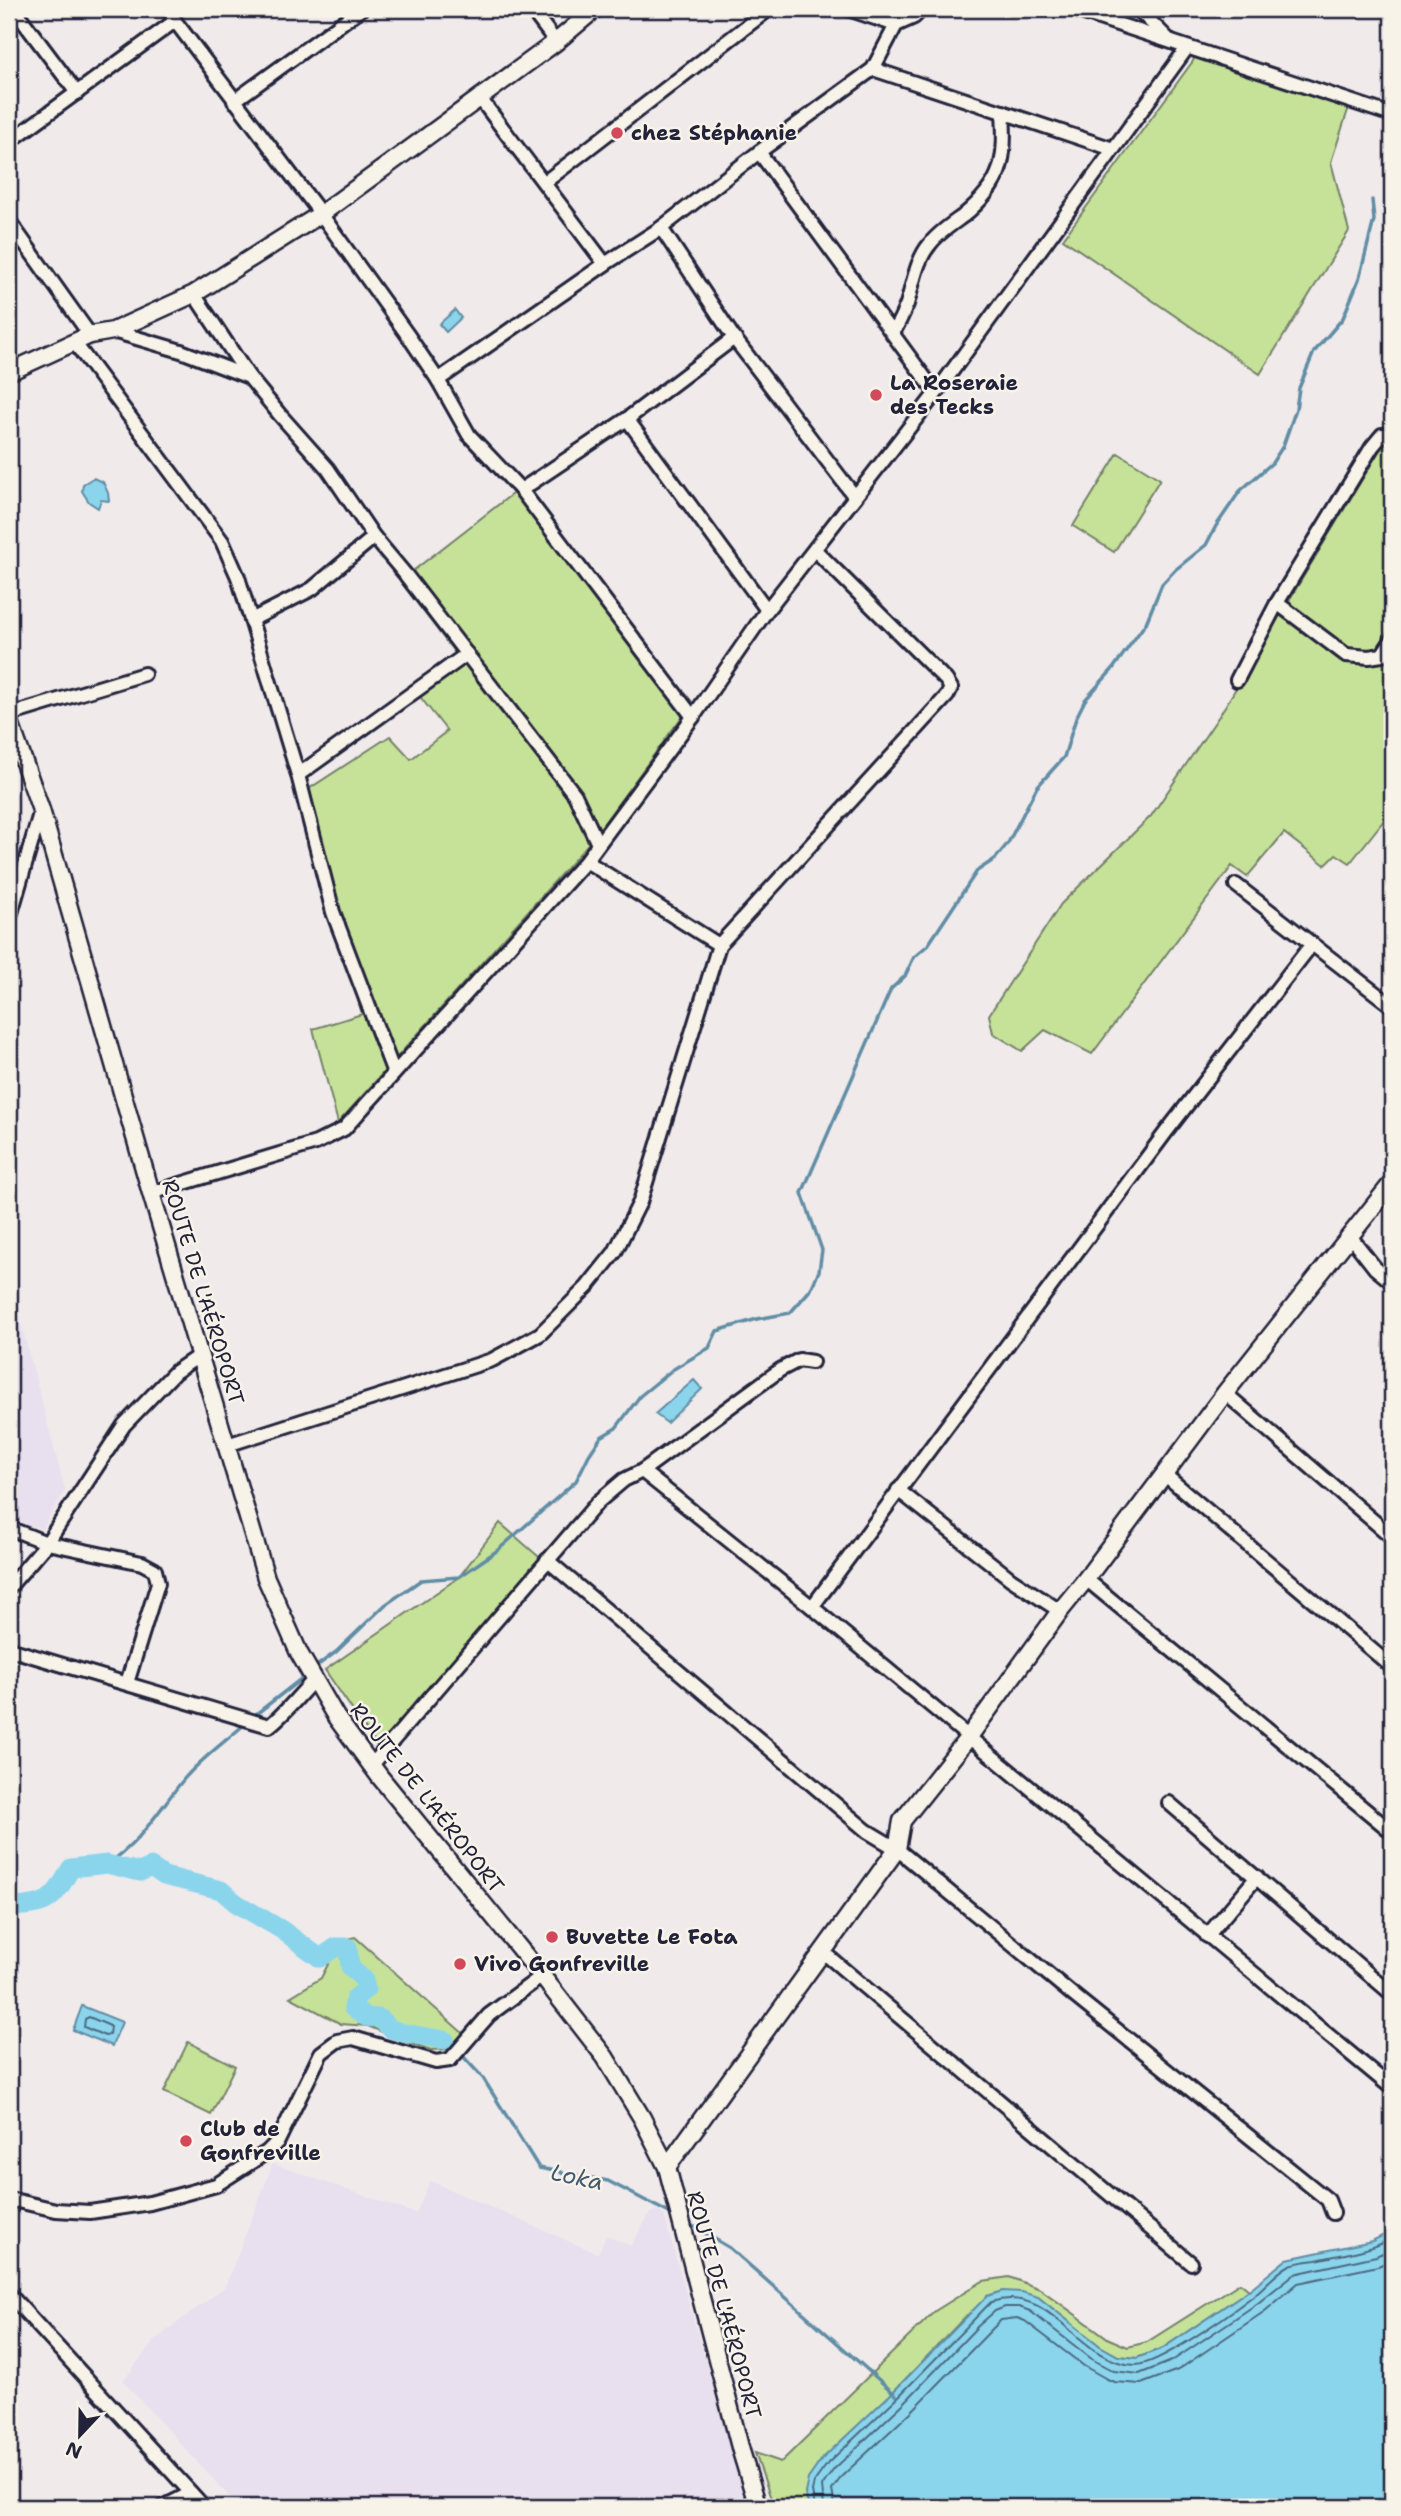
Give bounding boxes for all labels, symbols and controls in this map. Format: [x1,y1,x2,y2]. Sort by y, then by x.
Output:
place label: chez Stéphanie [631,119,797,147]
marker: chez Stéphanie [609,125,625,141]
place label: La Roseraie des Tecks [890,369,1018,421]
marker: La Roseraie des Tecks [868,387,884,403]
street label: ROUTE DE L'AÉROPORT [155,1176,252,1408]
street label: ROUTE DE L'AÉROPORT [344,1696,511,1899]
place label: Buvette Le Fota [566,1923,738,1951]
marker: Buvette Le Fota [544,1929,560,1945]
place label: Vivo Gonfreville [474,1950,649,1978]
marker: Vivo Gonfreville [452,1956,468,1972]
place label: Club de Gonfreville [200,2115,321,2167]
marker: Club de Gonfreville [178,2133,194,2149]
water label: Loka [548,2157,606,2197]
street label: ROUTE DE L'AÉROPORT [680,2188,769,2422]
north arrow [46,2400,116,2470]
text: N [62,2436,85,2465]

